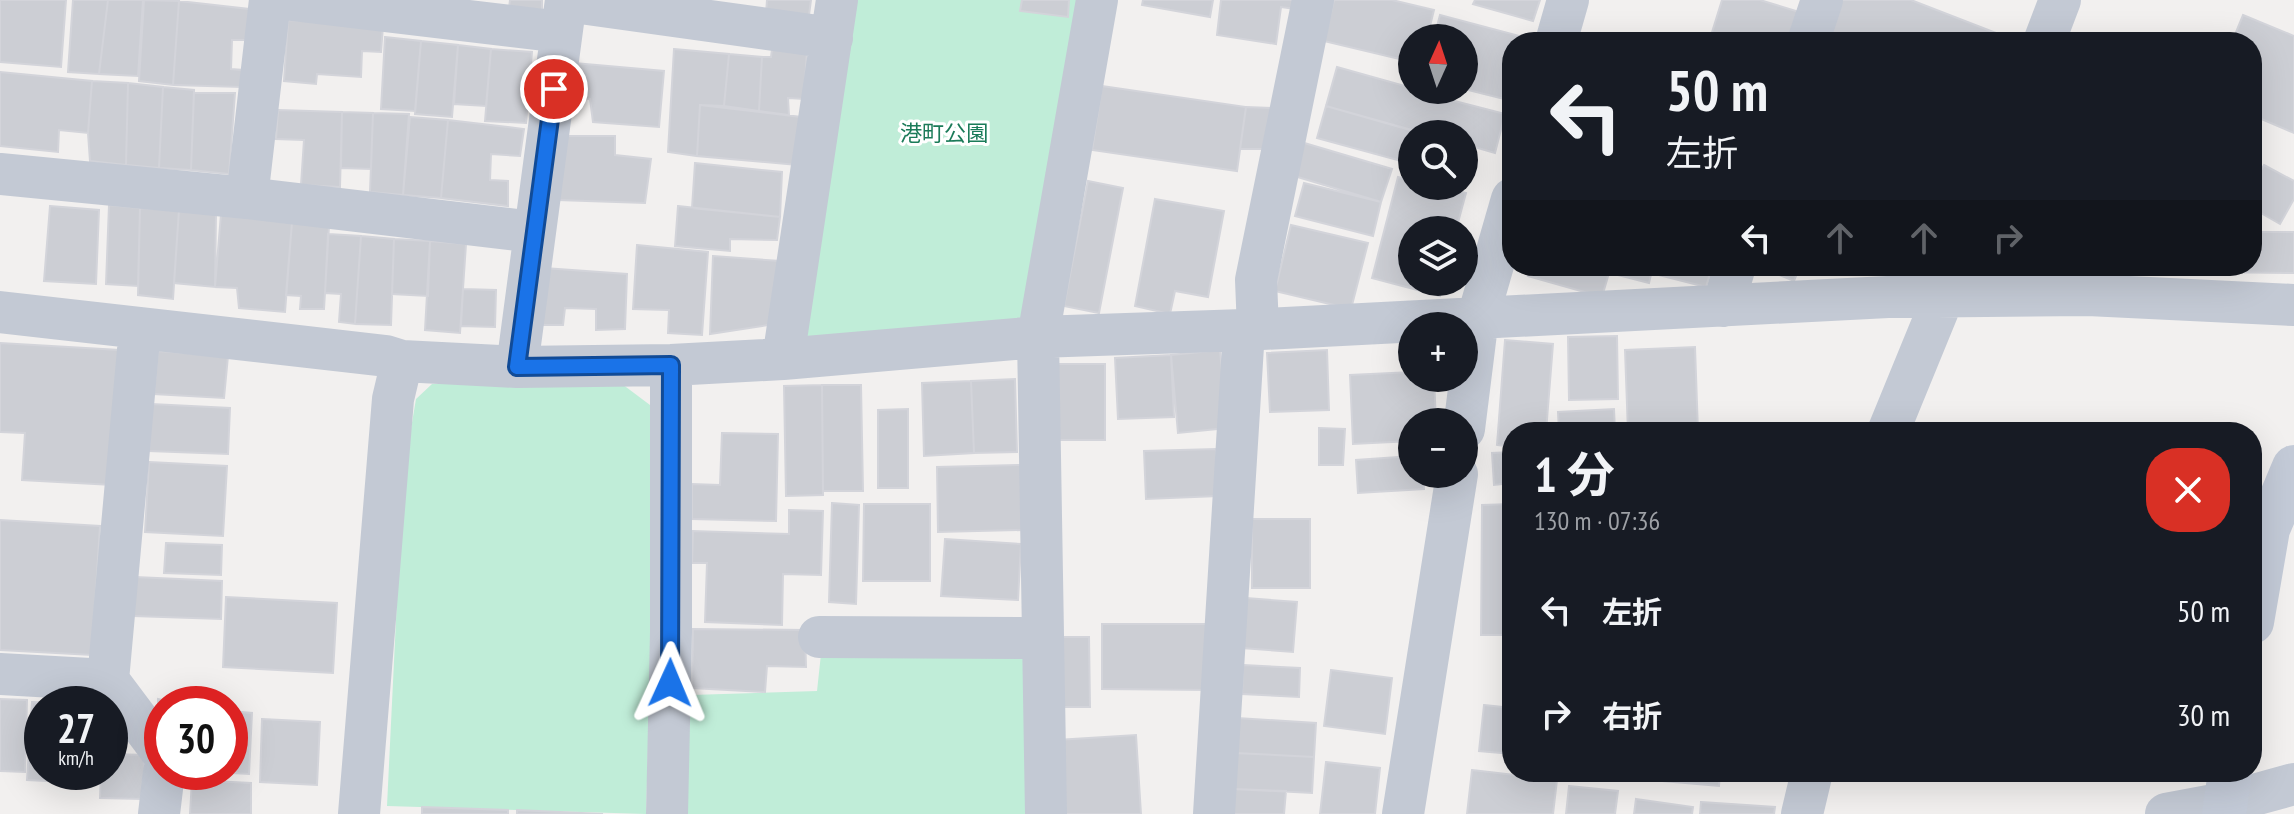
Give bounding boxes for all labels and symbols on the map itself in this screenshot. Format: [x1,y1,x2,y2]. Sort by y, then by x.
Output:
north arrow [1398,24,1478,104]
pin [520,55,588,123]
park label: 港町公園 [900,119,988,147]
position arrow [628,641,712,725]
speed limit sign: 30 [144,686,248,790]

